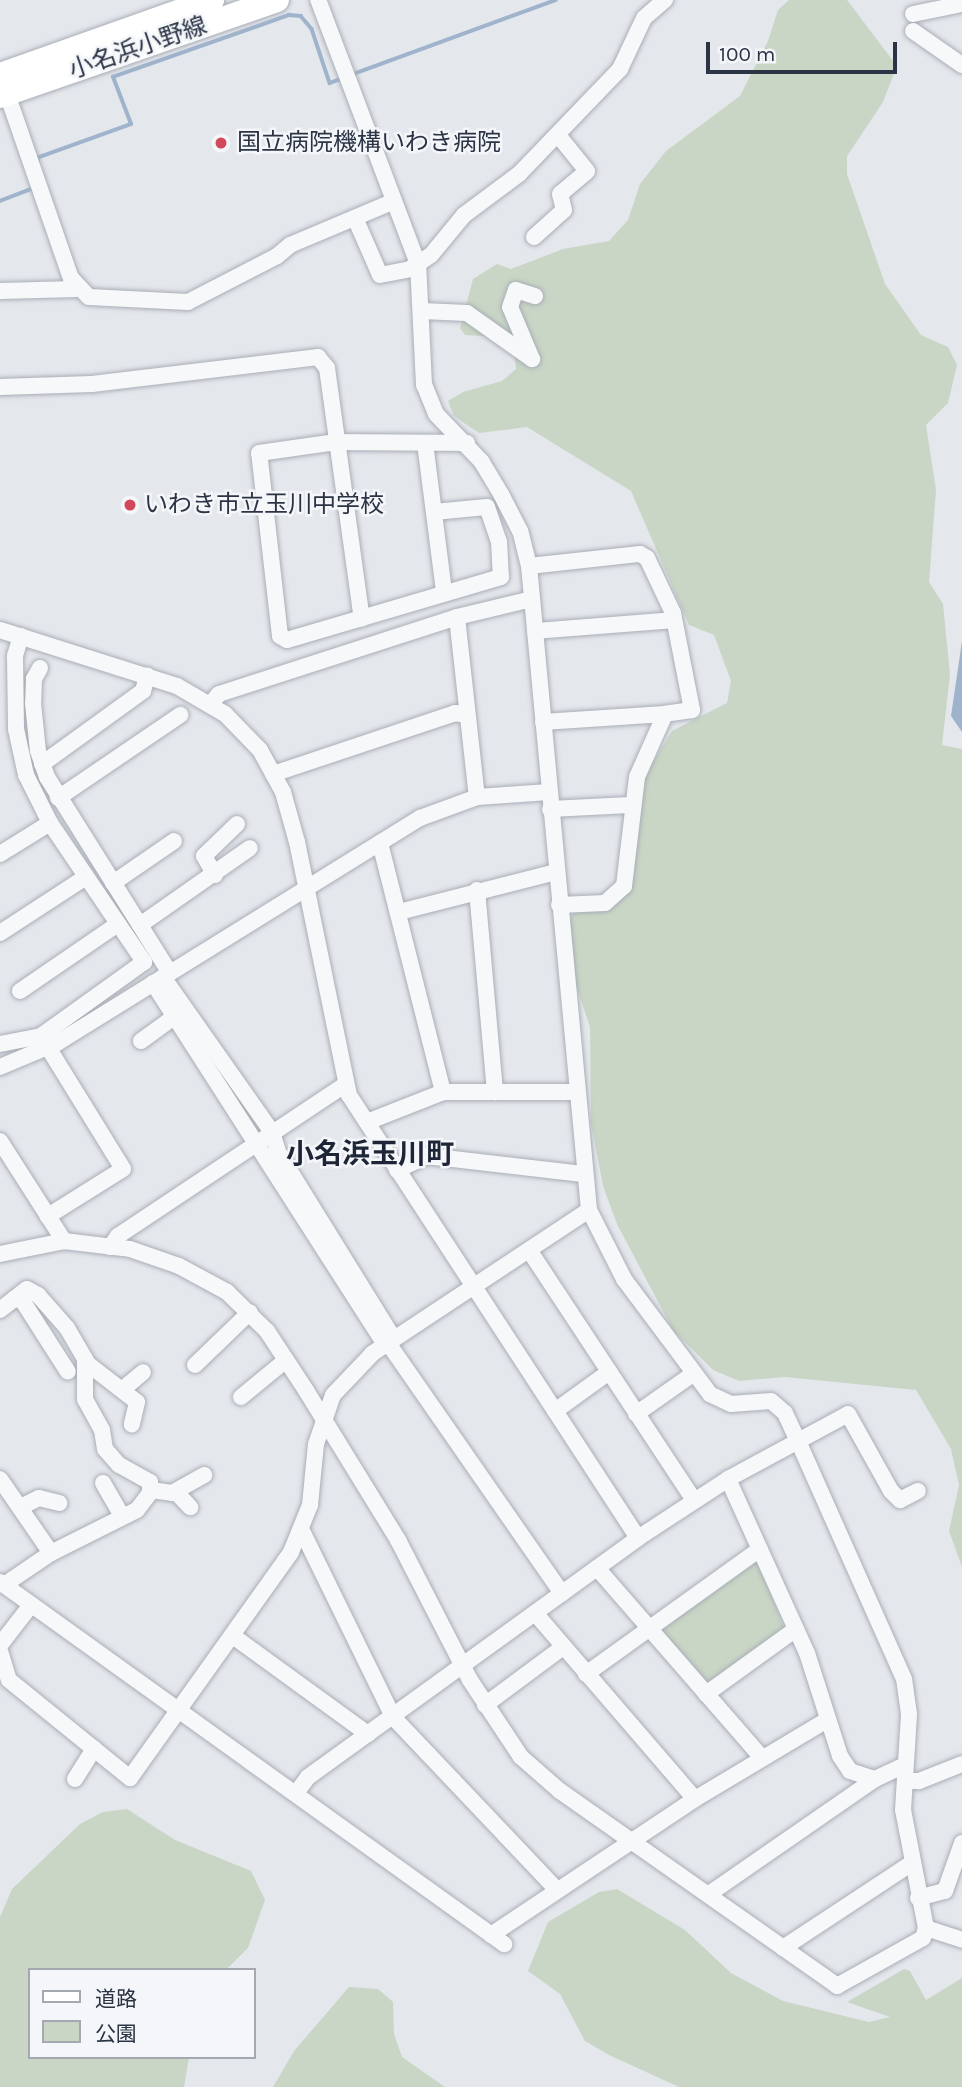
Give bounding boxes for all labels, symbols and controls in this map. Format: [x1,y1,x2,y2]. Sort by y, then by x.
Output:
street label: 小名浜小野線 [65,11,211,85]
scale bar [710,28,901,72]
text: 100 m [719,42,776,66]
place label: 国立病院機構いわき病院 [237,129,501,157]
marker: 国立病院機構いわき病院 [211,133,231,153]
place label: いわき市立玉川中学校 [144,491,384,519]
marker: いわき市立玉川中学校 [122,497,138,513]
district label: 小名浜玉川町 [286,1137,454,1171]
legend [28,1968,256,2059]
text: 道路 [95,1987,137,2011]
text: 公園 [95,2022,137,2046]

